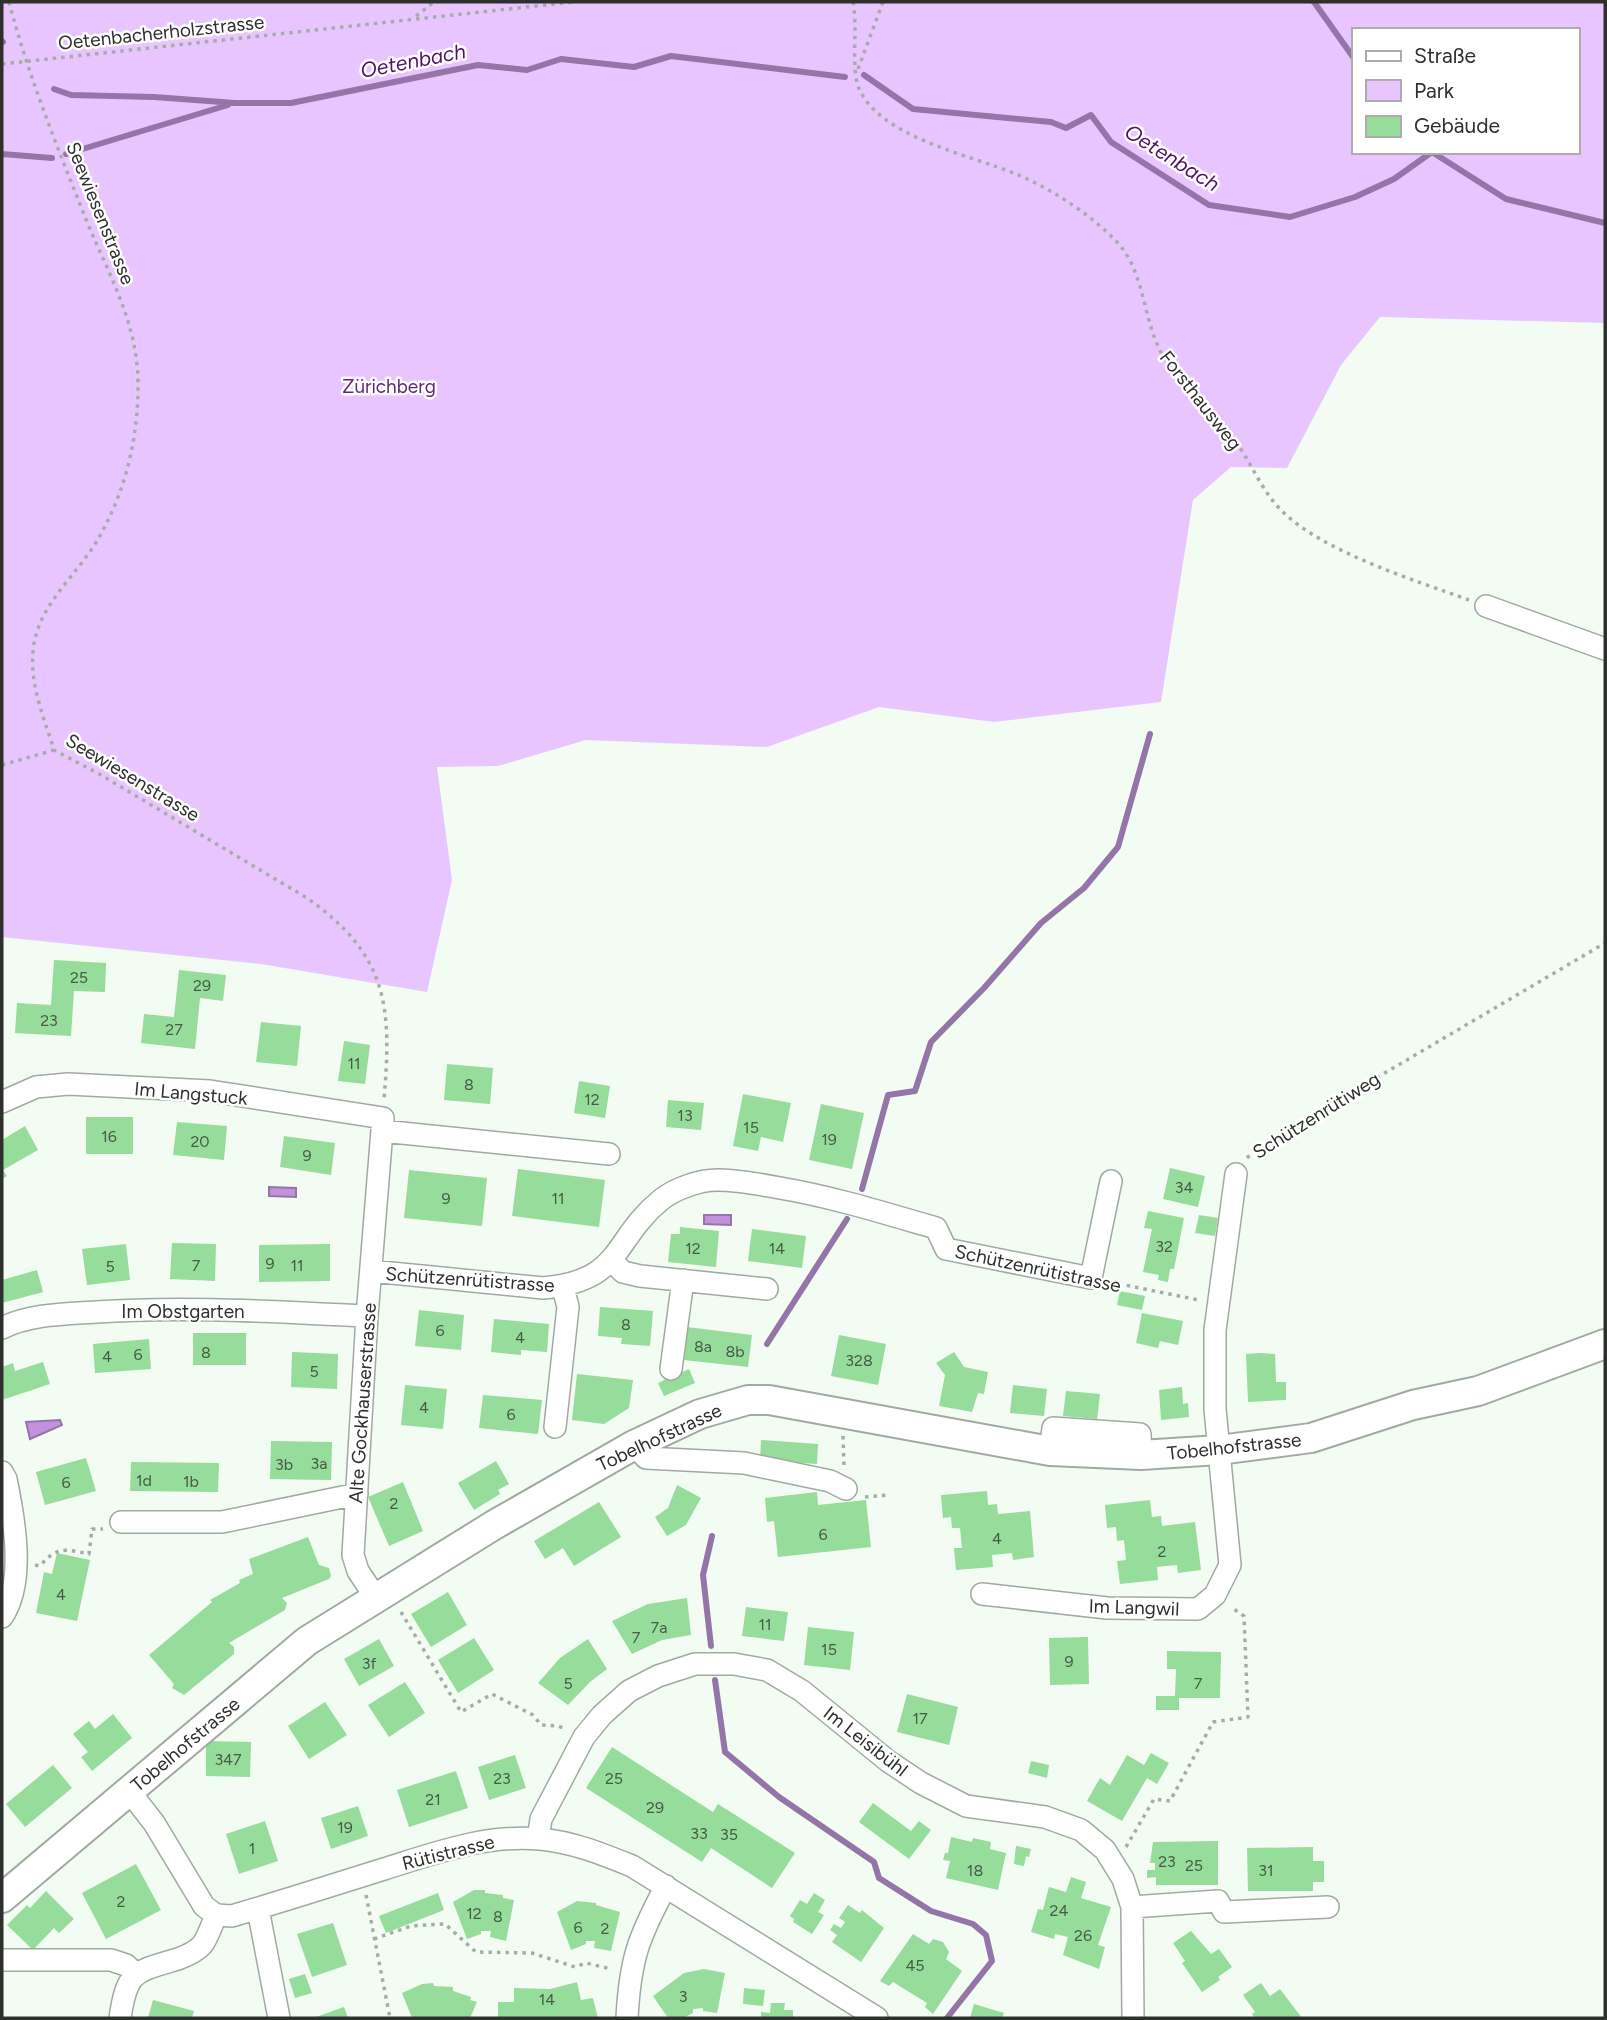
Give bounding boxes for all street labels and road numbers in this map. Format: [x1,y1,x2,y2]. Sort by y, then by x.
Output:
street label: Oetenbacherholzstrasse [57,10,265,55]
street label: Seewiesenstrasse [61,138,140,288]
street label: Forsthausweg [1155,346,1246,455]
street label: Seewiesenstrasse [62,728,204,826]
street label: Schützenrütiweg [1248,1067,1384,1164]
street label: Im Langstuck [133,1077,249,1110]
street label: Schützenrütistrasse [953,1240,1123,1297]
street label: Schützenrütistrasse [385,1262,555,1297]
street label: Im Obstgarten [121,1300,245,1323]
street label: Alte Gockhauserstrasse [344,1302,381,1504]
street label: Tobelhofstrasse [593,1399,725,1476]
street label: Tobelhofstrasse [1166,1428,1302,1465]
street label: Im Langwil [1088,1594,1180,1621]
street label: Tobelhofstrasse [126,1692,244,1797]
street label: Im Leisibühl [819,1701,912,1781]
street label: Rütistrasse [400,1830,497,1875]

